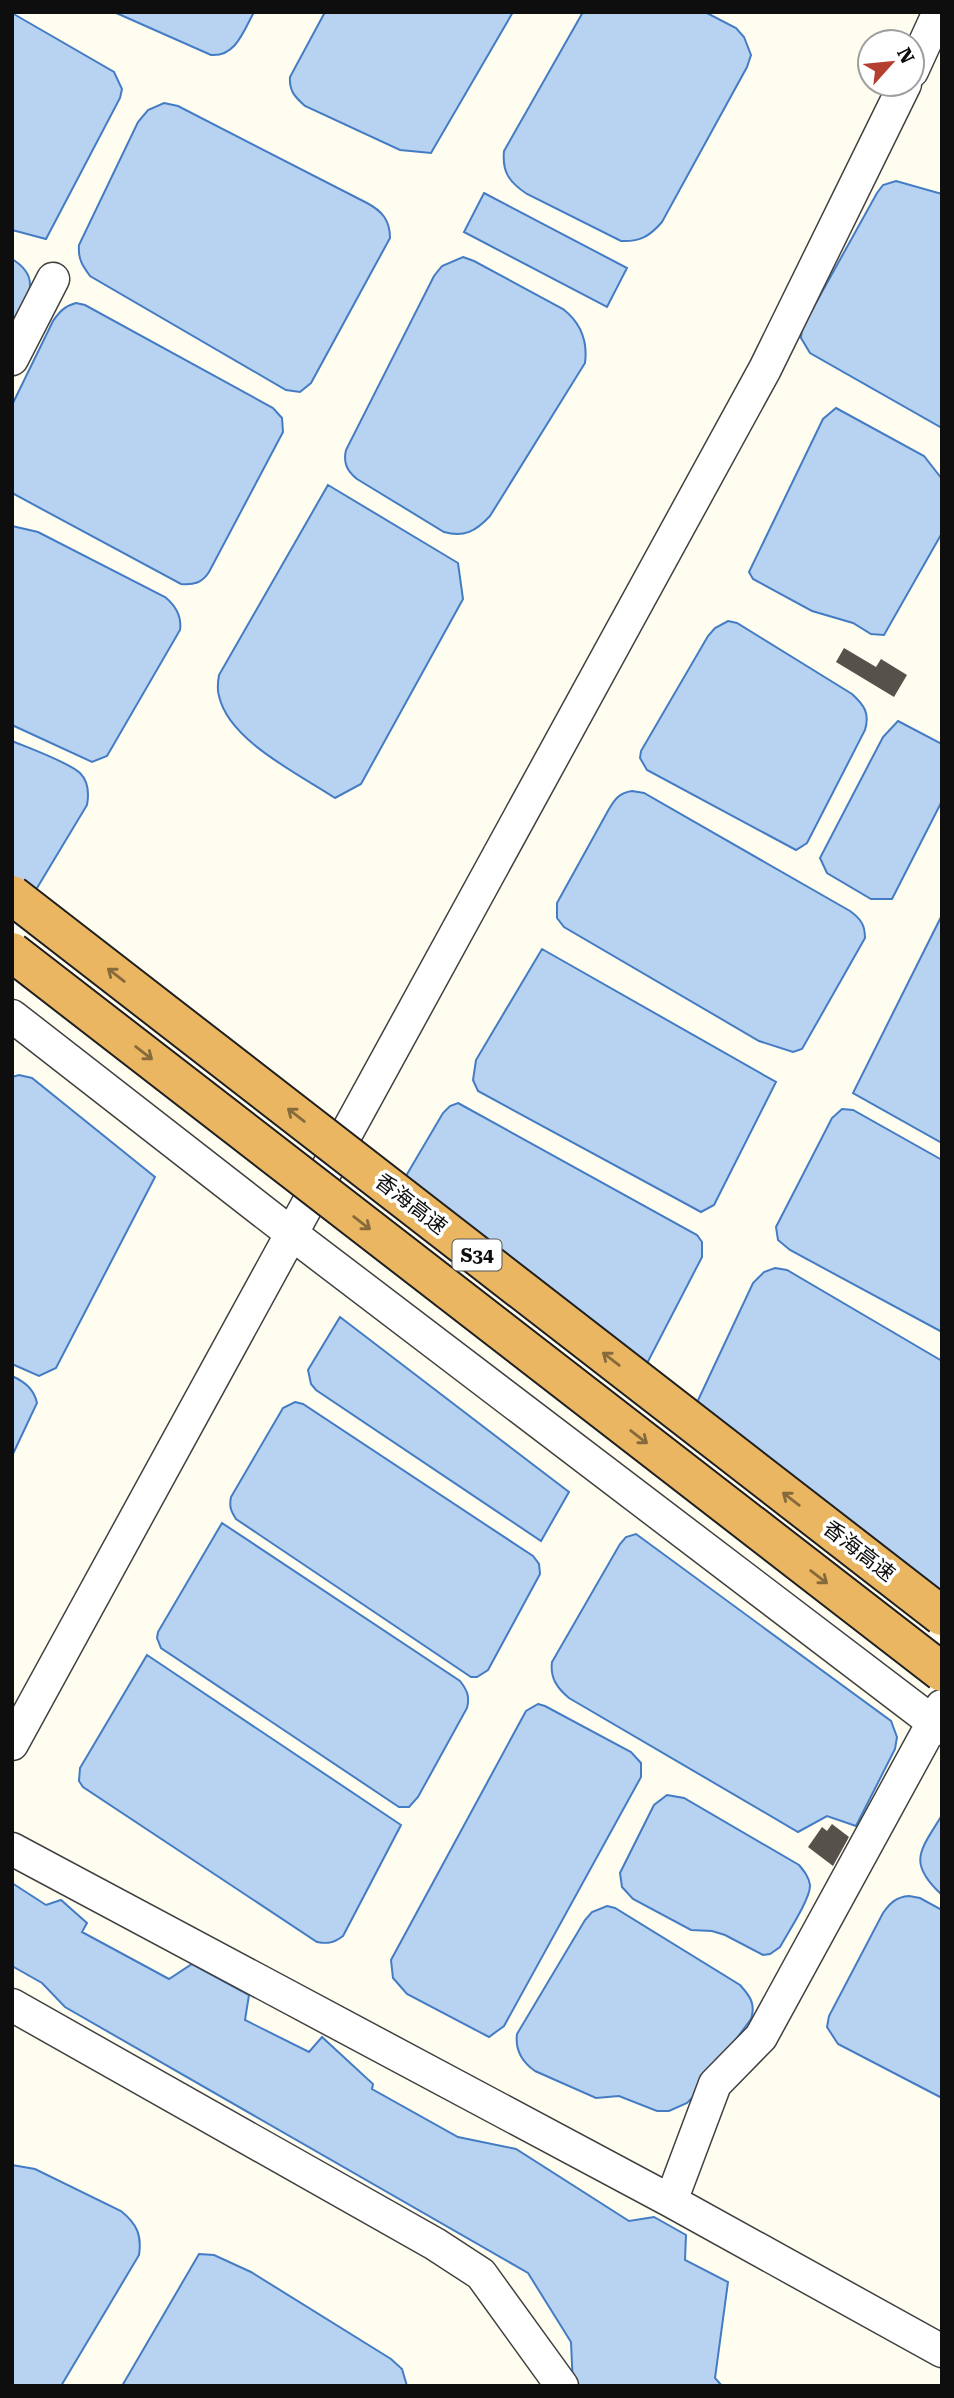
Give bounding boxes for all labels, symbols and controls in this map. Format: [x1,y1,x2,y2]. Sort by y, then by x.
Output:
north arrow [856,28,926,98]
text: N [892,44,919,68]
one-way arrow [108,968,126,983]
one-way arrow [134,1046,152,1061]
one-way arrow [287,1107,306,1122]
street label: 香海高速 [371,1169,451,1239]
one-way arrow [352,1215,371,1230]
road number: S34 [452,1240,502,1270]
one-way arrow [603,1352,621,1367]
one-way arrow [629,1430,647,1445]
one-way arrow [782,1491,801,1506]
street label: 香海高速 [819,1516,899,1586]
one-way arrow [809,1569,827,1584]

